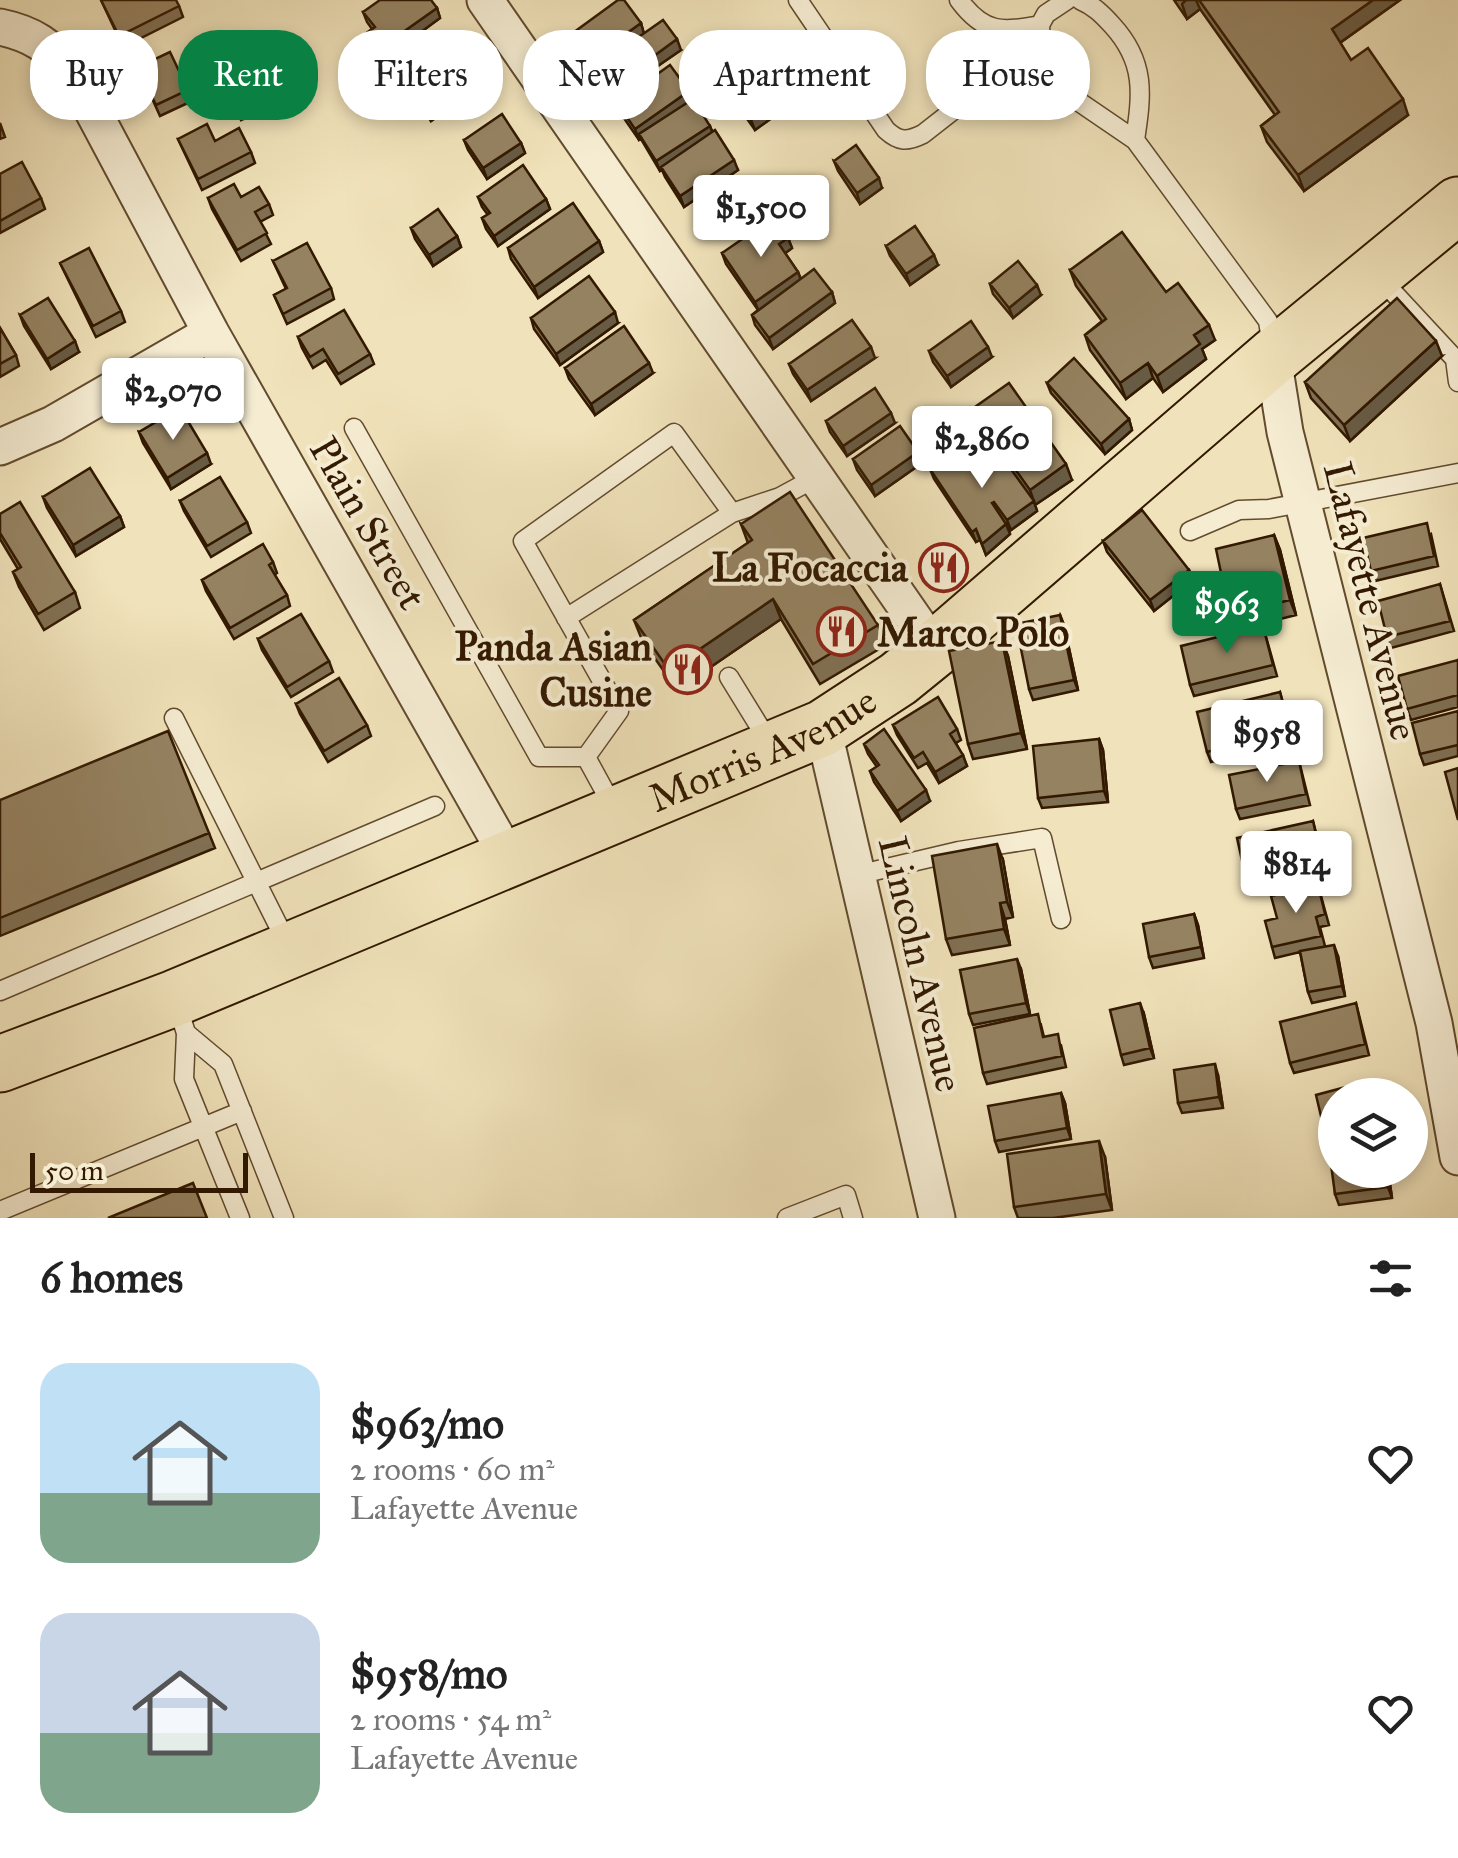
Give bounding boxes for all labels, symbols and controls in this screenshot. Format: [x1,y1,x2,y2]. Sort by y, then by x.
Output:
chip: Buy [30,30,158,120]
chip: Rent [178,30,318,120]
chip: Filters [338,30,503,120]
chip: New [523,30,659,120]
chip: Apartment [679,30,906,120]
chip: House [926,30,1090,120]
pin: $1,500 [680,175,842,260]
text: $1,500 [715,188,807,227]
pin: $2,070 [92,358,254,443]
text: $2,070 [124,371,222,410]
pin: $2,860 [901,406,1063,491]
text: $2,860 [934,419,1030,458]
street label: Plain Street [299,428,437,618]
street label: Lafayette Avenue [1313,457,1429,745]
restaurant icon: La Focaccia [917,541,969,593]
place label: La Focaccia [712,543,909,592]
pin: $963 [1168,571,1286,656]
text: $963 [1194,584,1260,623]
restaurant icon: Marco Polo [816,606,868,658]
place label: Marco Polo [877,608,1069,657]
place label: Panda Asian Cusine [455,622,652,717]
restaurant icon: Panda Asian Cusine [661,643,713,695]
street label: Morris Avenue [641,675,886,822]
pin: $958 [1208,700,1326,785]
text: $958 [1233,713,1301,752]
pin: $814 [1237,831,1355,916]
street label: Lincoln Avenue [868,832,974,1096]
text: $814 [1263,844,1329,883]
map controls [1318,1078,1428,1188]
button: layers [1318,1078,1428,1188]
scale bar [30,1148,248,1192]
text: 50 m [45,1153,104,1188]
icon: filters [1363,1251,1418,1306]
text: 6 homes [40,1252,183,1304]
text: $963/mo [350,1398,504,1450]
icon: home [120,1403,240,1523]
icon: heart [1363,1436,1418,1491]
text: 2 rooms · 60 m² [350,1450,555,1489]
text: Lafayette Avenue [350,1489,578,1528]
text: $958/mo [350,1648,508,1700]
icon: home [120,1653,240,1773]
icon: heart [1363,1686,1418,1741]
text: 2 rooms · 54 m² [350,1700,551,1739]
text: Lafayette Avenue [350,1739,578,1778]

